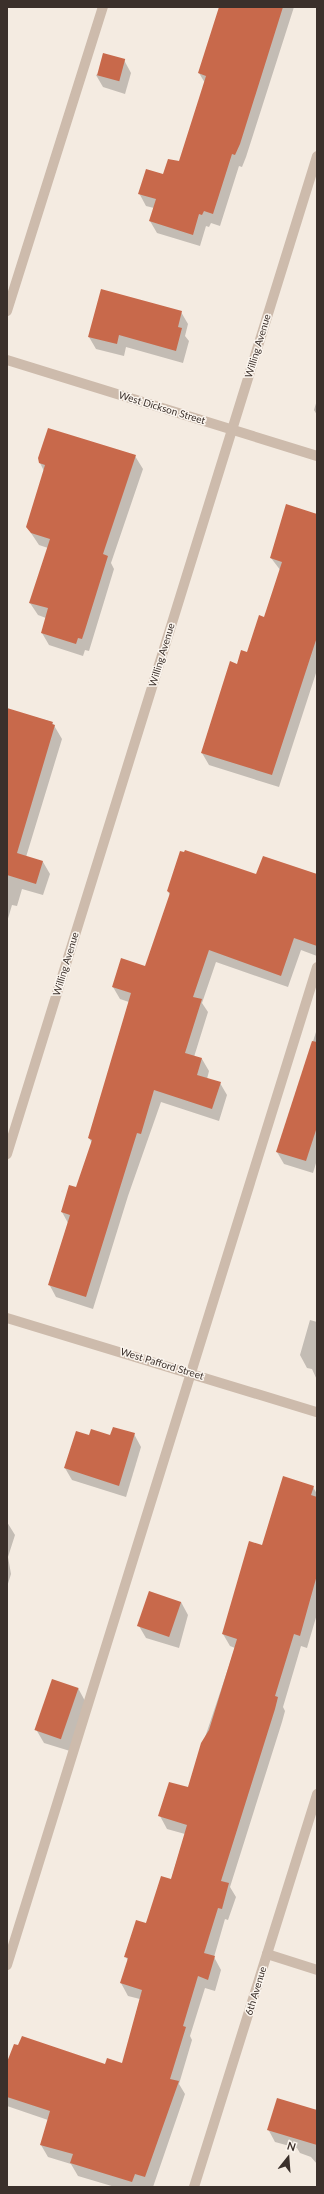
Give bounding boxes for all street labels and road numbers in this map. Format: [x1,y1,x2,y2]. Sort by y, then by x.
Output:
street label: Willing Avenue [243,313,273,379]
street label: West Dickson Street [117,389,207,427]
street label: Willing Avenue [147,622,177,688]
street label: Willing Avenue [51,931,81,997]
street label: West Pafford Street [119,1346,205,1382]
street label: 6th Avenue [243,1965,269,2017]

